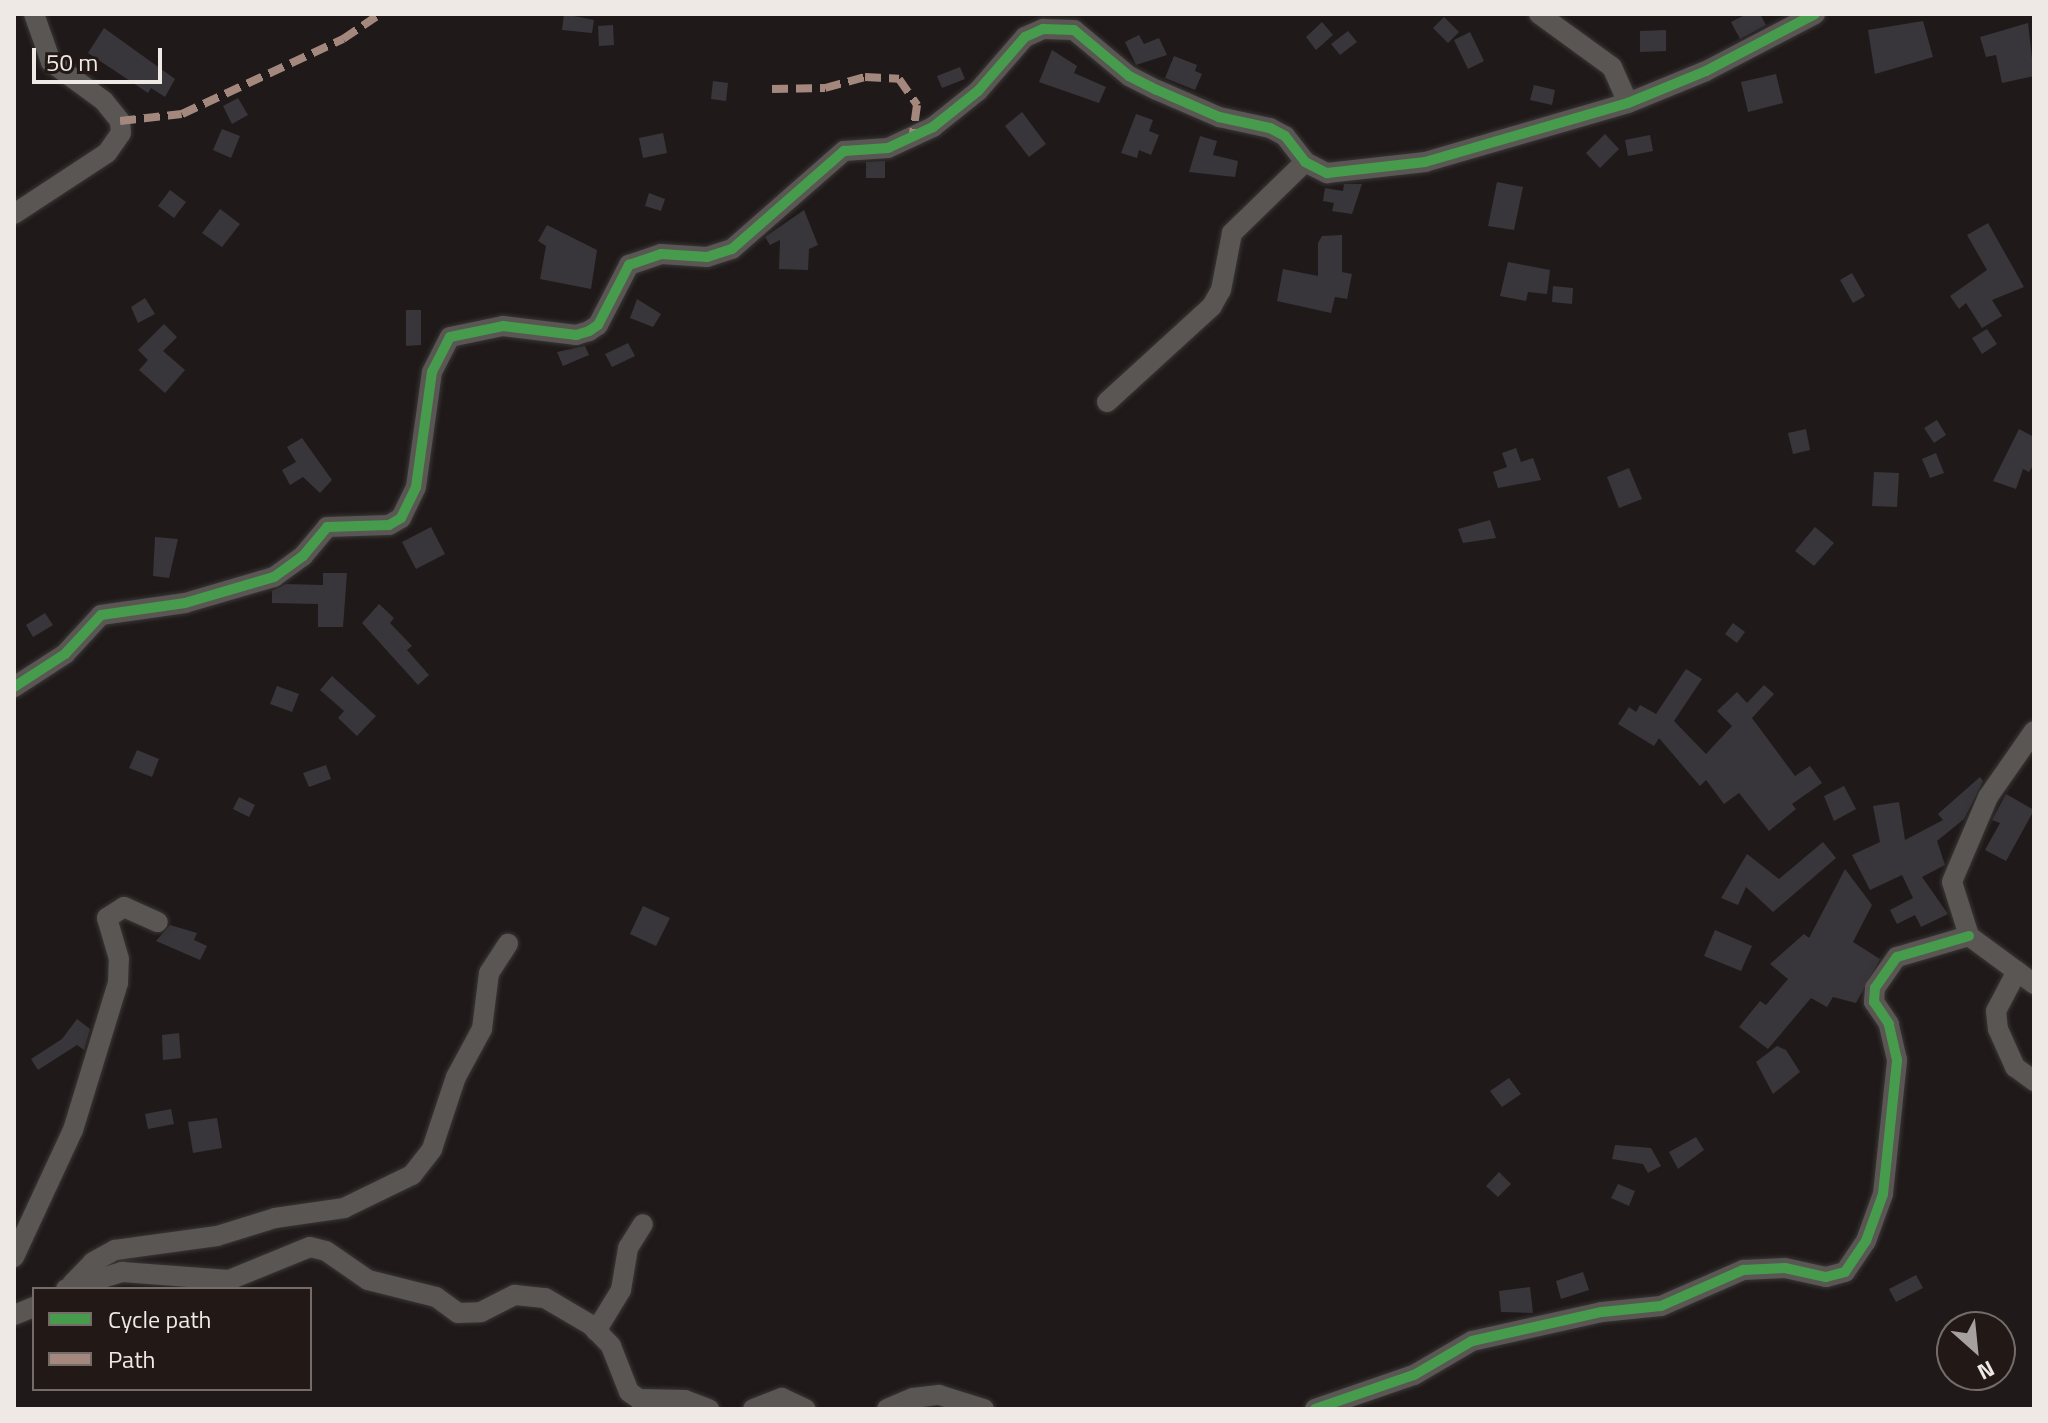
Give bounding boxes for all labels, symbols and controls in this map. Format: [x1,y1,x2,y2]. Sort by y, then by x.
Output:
scale bar [36,32,166,82]
text: 50 m [46,44,98,80]
legend [32,1287,312,1391]
text: Cycle path [108,1301,211,1337]
north arrow [1936,1311,2016,1391]
text: Path [108,1341,155,1377]
text: N [1971,1352,2000,1389]

